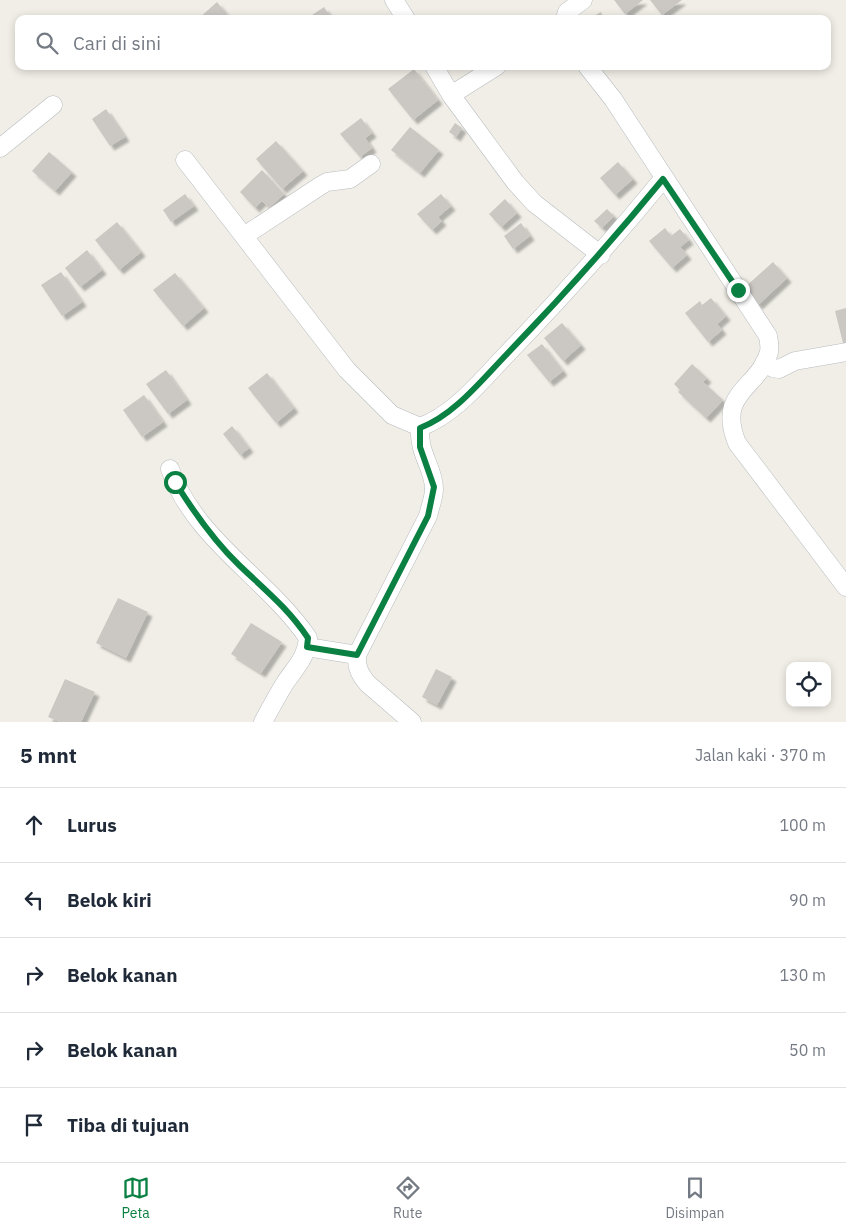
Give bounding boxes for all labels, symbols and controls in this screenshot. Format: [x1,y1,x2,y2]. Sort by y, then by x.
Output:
search box [15,15,831,70]
icon: search [33,29,61,57]
text: Cari di sini [73,31,161,55]
route end [727,279,750,302]
route start [164,471,187,494]
map controls [786,662,831,707]
button: locate [786,662,831,707]
text: 5 mnt [20,741,77,769]
text: Jalan kaki · 370 m [695,745,826,765]
icon: ahead [20,811,48,839]
text: Lurus [67,813,117,837]
text: 100 m [779,815,826,835]
icon: left [20,886,48,914]
text: Belok kiri [67,888,152,912]
text: 90 m [789,890,826,910]
icon: right [20,961,48,989]
text: Belok kanan [67,963,178,987]
text: 130 m [779,965,826,985]
icon: right [20,1036,48,1064]
text: Belok kanan [67,1038,178,1062]
text: 50 m [789,1040,826,1060]
icon: arrive [20,1111,48,1139]
text: Tiba di tujuan [67,1113,189,1137]
tab: Peta [122,1174,150,1222]
tab: Rute [393,1174,422,1222]
tab: Disimpan [665,1174,724,1222]

